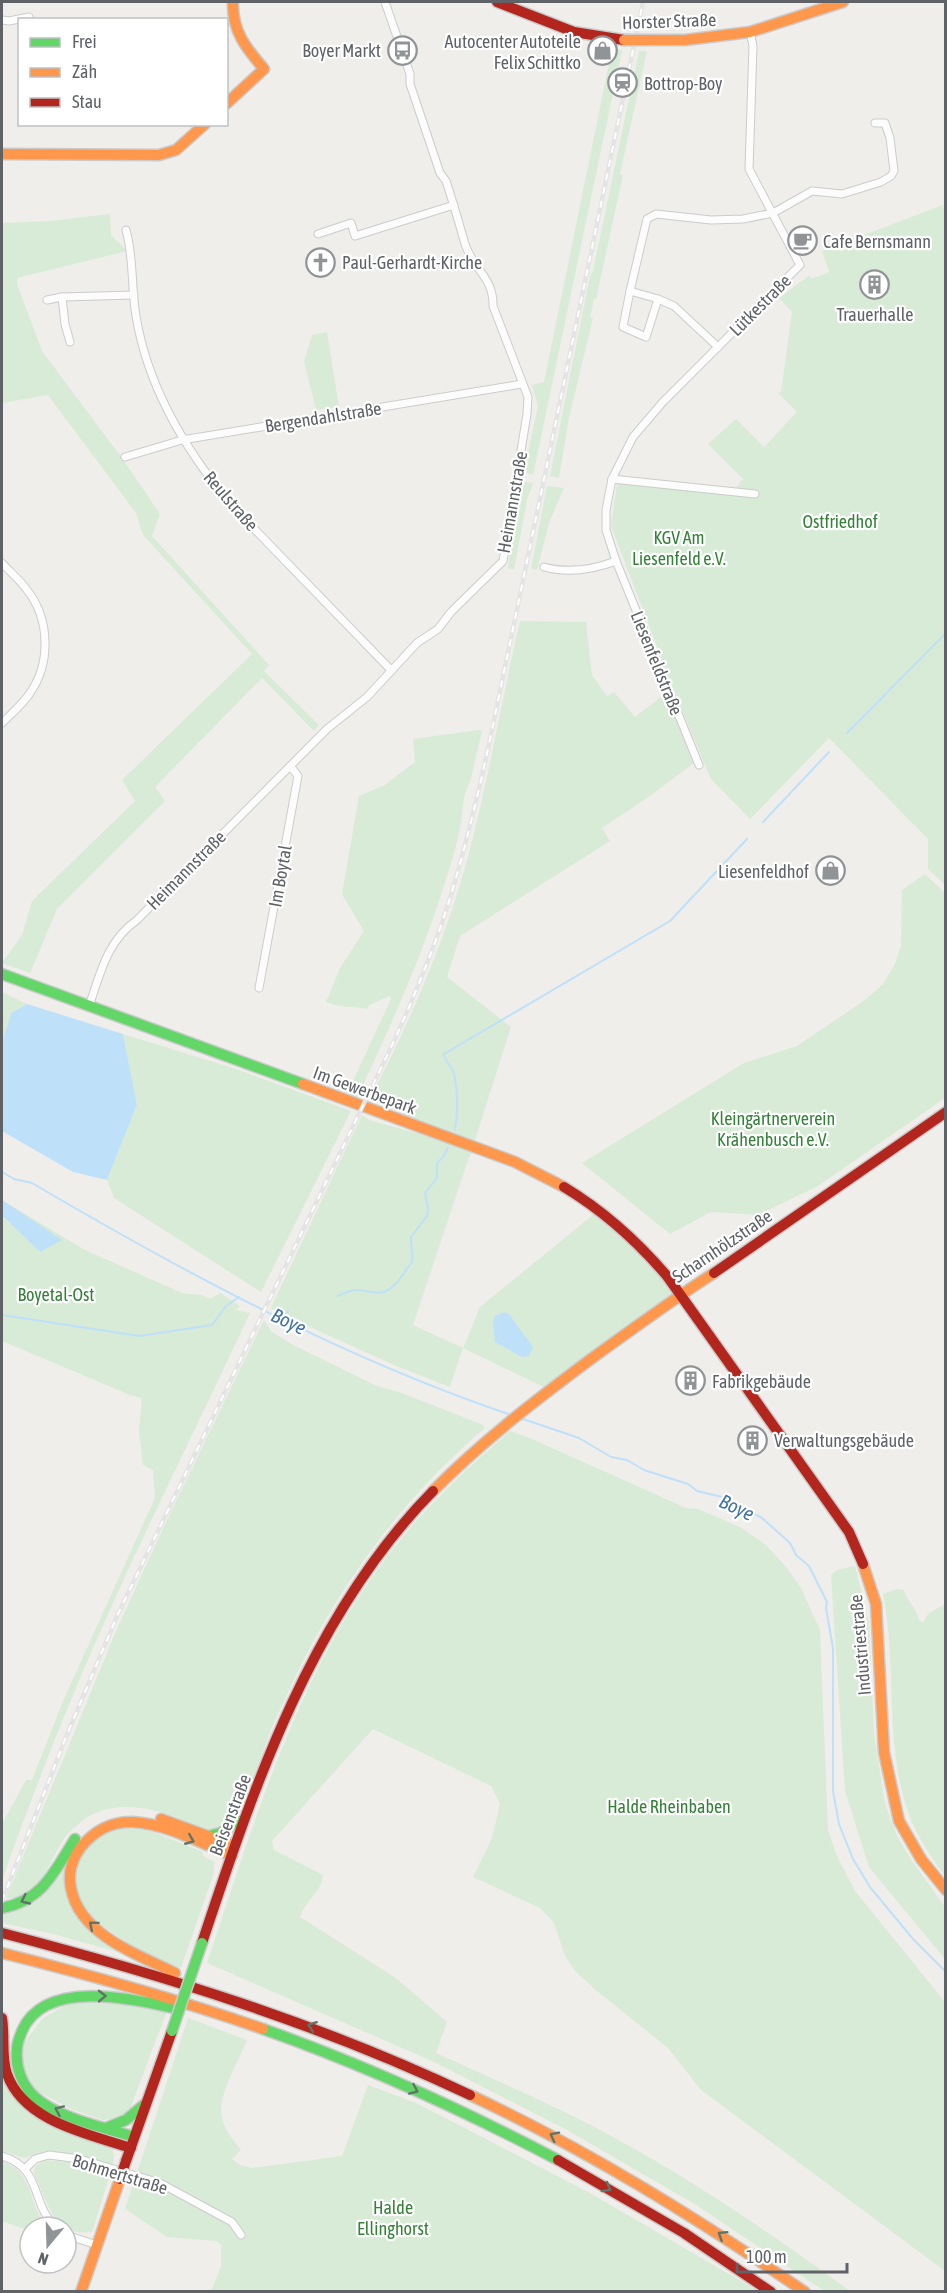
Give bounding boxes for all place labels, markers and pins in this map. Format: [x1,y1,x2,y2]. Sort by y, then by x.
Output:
place label: Autocenter Autoteile Felix Schittko [444,31,581,73]
bus stop icon: Boyer Markt [386,34,418,66]
shop icon: Autocenter Autoteile Felix Schittko [586,35,618,67]
place label: Boyer Markt [302,40,381,61]
station icon: Bottrop-Boy [607,67,639,99]
place label: Bottrop-Boy [644,73,722,94]
cafe icon: Cafe Bernsmann [786,225,818,257]
place label: Cafe Bernsmann [823,231,931,252]
church icon: Paul-Gerhardt-Kirche [305,246,337,278]
place label: Paul-Gerhardt-Kirche [342,252,482,273]
building icon: Trauerhalle [859,269,891,301]
place label: Trauerhalle [837,304,913,325]
shop icon: Liesenfeldhof [814,855,846,887]
place label: Liesenfeldhof [718,861,809,882]
building icon: Fabrikgebäude [675,1365,707,1397]
place label: Fabrikgebäude [712,1371,811,1392]
building icon: Verwaltungsgebäude [737,1424,769,1456]
place label: Verwaltungsgebäude [774,1430,914,1451]

